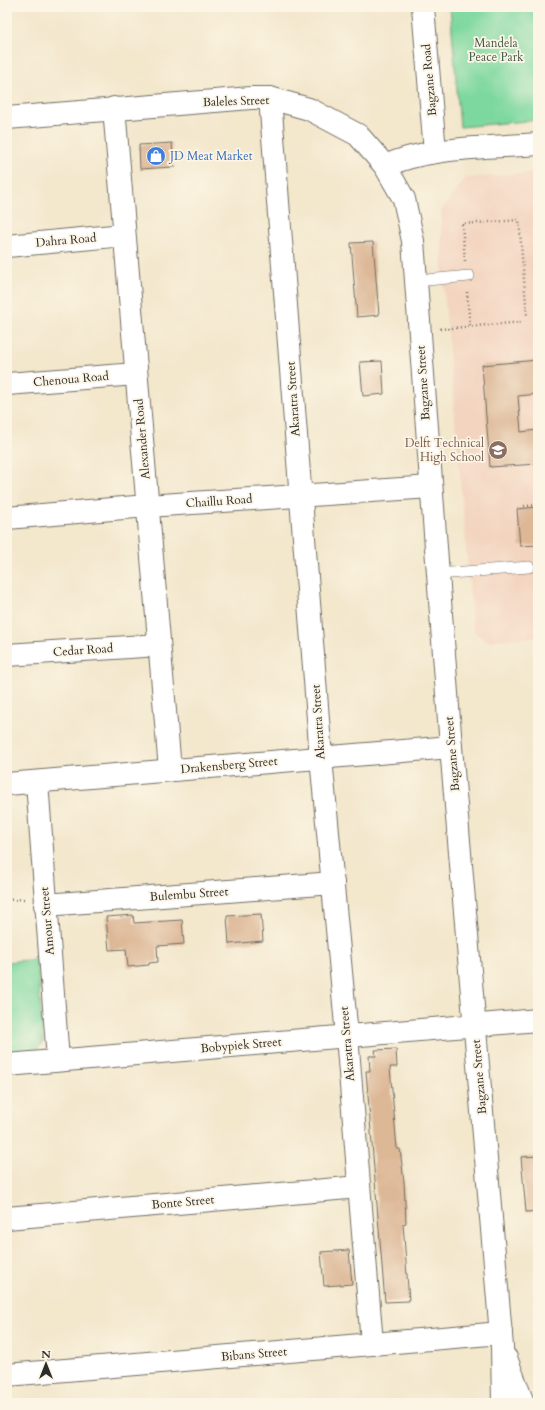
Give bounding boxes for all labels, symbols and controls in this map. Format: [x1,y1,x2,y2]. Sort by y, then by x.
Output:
park label: Mandela Peace Park [469,35,524,65]
street label: Bagzane Road [418,43,440,117]
street label: Baleles Street [203,92,270,110]
shop icon: JD Meat Market [145,145,167,167]
place label: JD Meat Market [168,148,253,164]
street label: Dahra Road [35,229,98,251]
street label: Bagzane Street [412,345,434,421]
street label: Akaratra Street [282,361,304,437]
street label: Chenoua Road [33,368,110,390]
street label: Alexander Road [130,397,153,480]
place label: Delft Technical High School [405,435,484,465]
school or university icon: Delft Technical High School [487,439,509,461]
street label: Chaillu Road [185,491,253,511]
street label: Cedar Road [52,640,114,660]
street label: Akaratra Street [307,684,329,760]
street label: Bagzane Street [441,716,463,792]
street label: Drakensberg Street [180,753,278,777]
street label: Bulembu Street [149,883,229,905]
street label: Amour Street [36,886,58,956]
street label: Akaratra Street [336,1006,358,1082]
street label: Bobypiek Street [200,1033,282,1057]
street label: Bagzane Street [468,1039,490,1115]
street label: Bonte Street [151,1191,215,1213]
street label: Bibans Street [220,1343,288,1365]
north arrow [26,1344,66,1384]
text: N [41,1347,51,1362]

